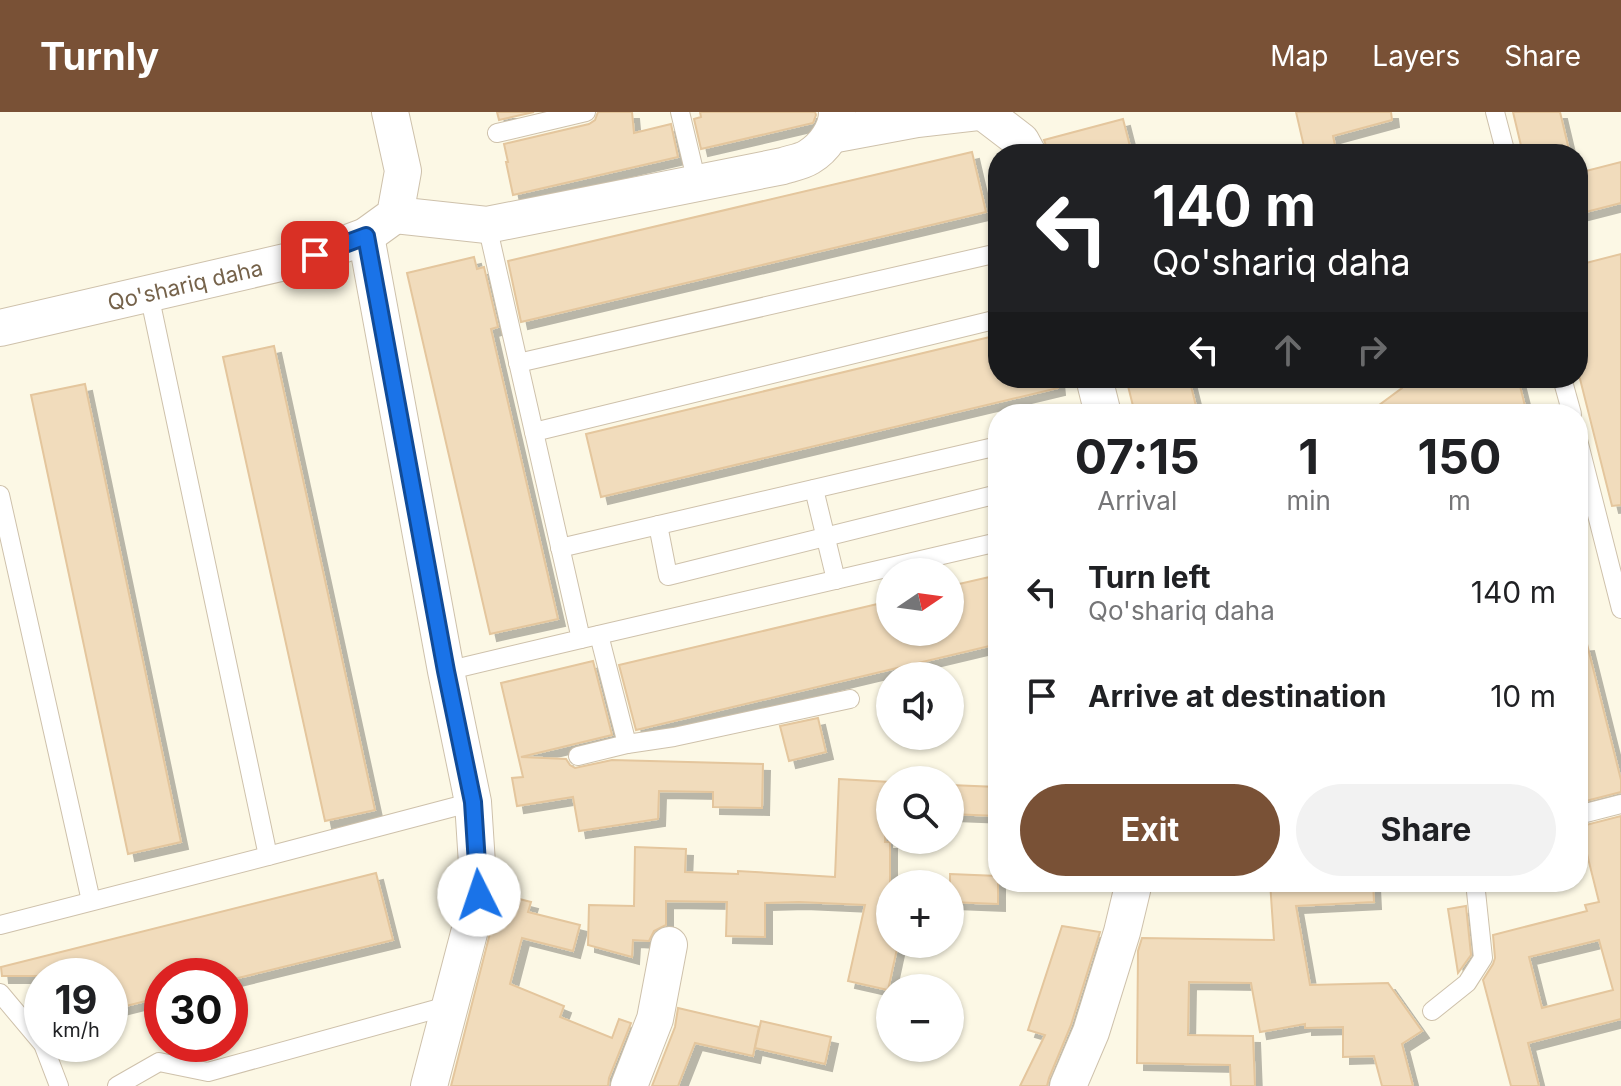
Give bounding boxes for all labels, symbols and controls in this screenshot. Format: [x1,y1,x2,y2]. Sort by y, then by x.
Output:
text: Turnly [40,33,159,79]
text: Map [1270,39,1328,73]
text: Layers [1372,39,1460,73]
text: Share [1504,39,1581,73]
text: 140 m [1152,172,1316,240]
icon: left [1020,176,1124,280]
pin [281,221,349,289]
icon: arrive [293,233,337,277]
text: Qo'shariq daha [1152,240,1411,284]
street label: Qo'shariq daha [105,255,265,316]
icon: left [1182,328,1226,372]
icon: ahead [1266,328,1310,372]
icon: right [1350,328,1394,372]
text: 07:15 [1075,427,1200,486]
text: 1 [1298,427,1319,486]
text: 150 [1418,427,1501,486]
text: Arrival [1097,485,1177,516]
text: min [1286,485,1331,516]
text: m [1448,485,1471,516]
north arrow [876,558,964,646]
map controls [876,558,964,1062]
text: Turn left [1088,559,1210,595]
icon: left [1020,570,1064,614]
text: 140 m [1471,574,1556,610]
text: Qo'shariq daha [1088,595,1275,626]
button: sound [876,662,964,750]
icon: arrive [1020,674,1064,718]
text: Arrive at destination [1088,678,1386,714]
text: 10 m [1490,678,1556,714]
button: search [876,766,964,854]
button: Exit [1020,784,1280,876]
button: Share [1296,784,1556,876]
position arrow [437,853,521,937]
button: + [876,870,964,958]
speed limit sign: 30 [144,958,248,1062]
button: − [876,974,964,1062]
text: 19 [54,975,98,1024]
text: km/h [52,1018,100,1042]

